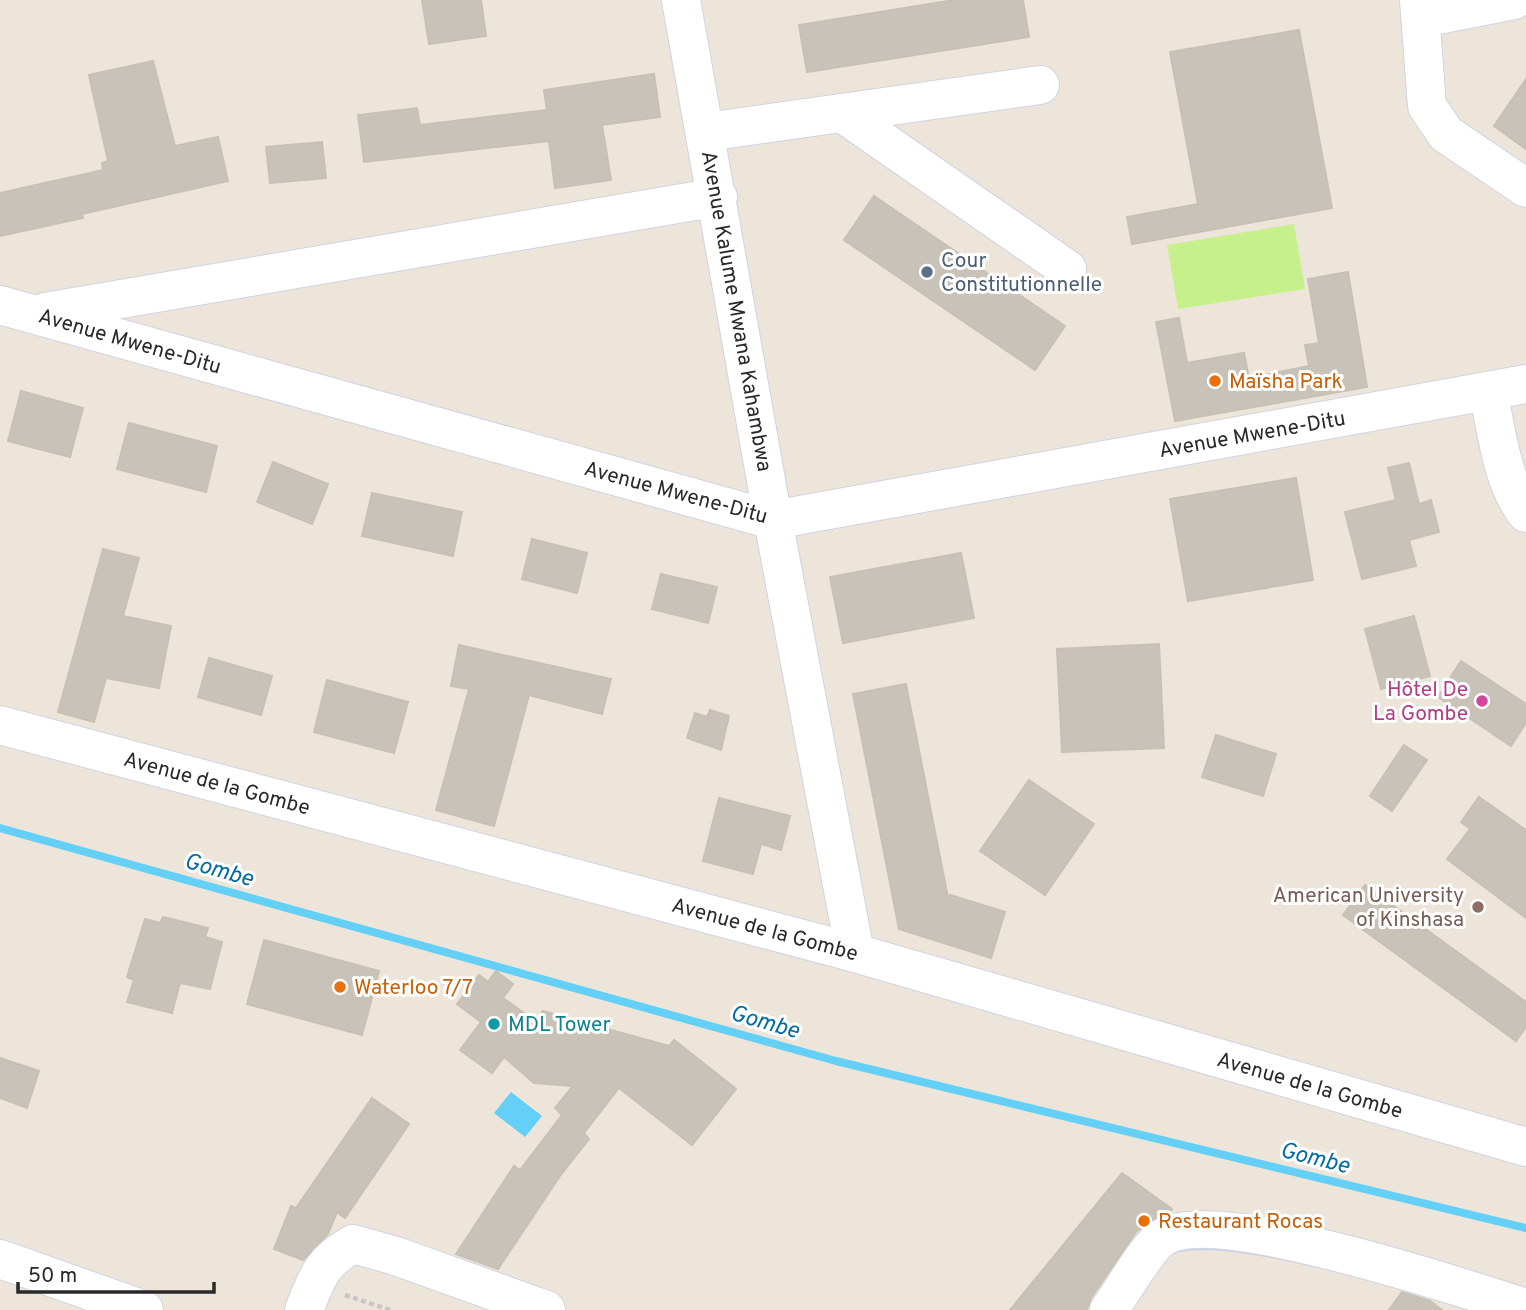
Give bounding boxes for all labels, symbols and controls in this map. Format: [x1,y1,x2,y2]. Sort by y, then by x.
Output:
street label: Avenue Kalume Mwana Kahambwa [694,149,777,474]
place label: Cour Constitutionnelle [941,248,1102,299]
marker: Cour Constitutionnelle [919,264,935,280]
street label: Avenue Mwene-Ditu [35,303,224,381]
place label: Maïsha Park [1229,369,1343,396]
marker: Maïsha Park [1207,373,1223,389]
street label: Avenue Mwene-Ditu [1157,406,1348,465]
street label: Avenue Mwene-Ditu [581,456,770,531]
place label: Hôtel De La Gombe [1373,677,1468,728]
marker: Hôtel De La Gombe [1474,693,1490,709]
street label: Avenue de la Gombe [120,747,313,822]
water label: Gombe [180,848,257,895]
place label: American University of Kinshasa [1273,883,1464,934]
street label: Avenue de la Gombe [668,893,861,968]
marker: American University of Kinshasa [1470,899,1486,915]
place label: Waterloo 7/7 [354,975,473,1002]
marker: Waterloo 7/7 [332,979,348,995]
water label: Gombe [726,1000,803,1047]
place label: MDL Tower [508,1012,611,1039]
marker: MDL Tower [486,1016,502,1032]
street label: Avenue de la Gombe [1214,1047,1406,1126]
water label: Gombe [1277,1137,1353,1182]
place label: Restaurant Rocas [1158,1209,1323,1236]
marker: Restaurant Rocas [1136,1213,1152,1229]
scale bar [18,1250,214,1294]
text: 50 m [28,1263,77,1290]

